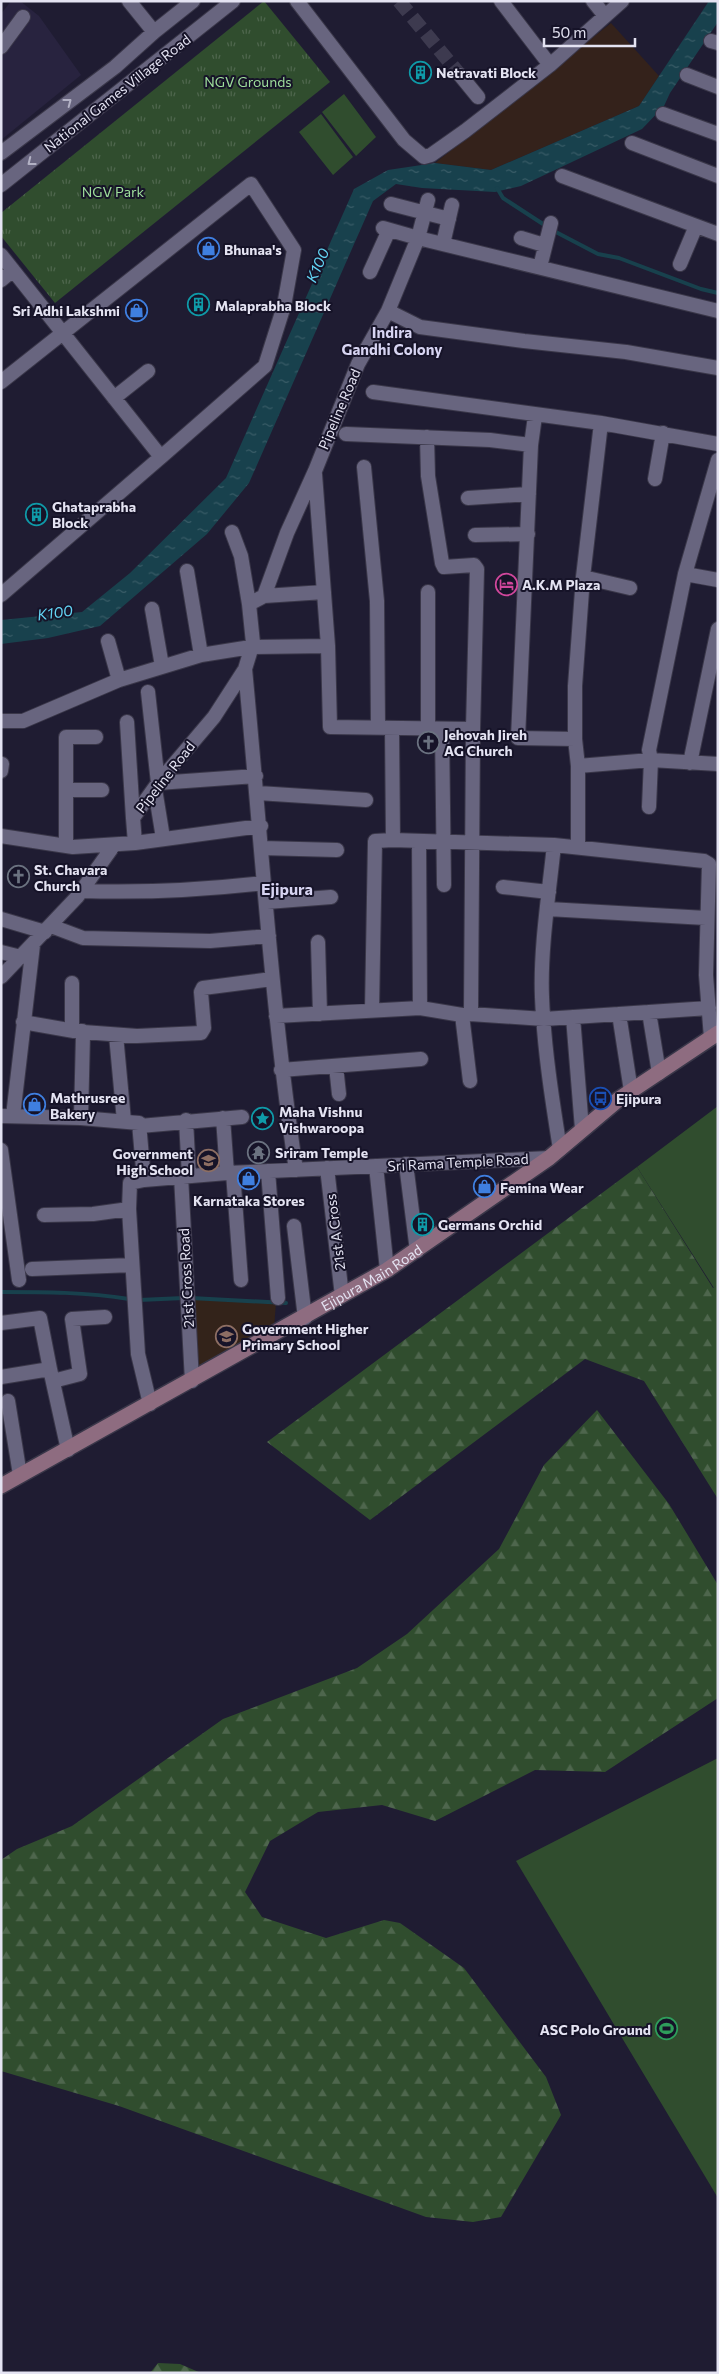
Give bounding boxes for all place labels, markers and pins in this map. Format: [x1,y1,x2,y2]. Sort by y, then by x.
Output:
building icon: Netravati Block [408,60,432,84]
place label: Netravati Block [436,64,536,81]
shop icon: Bhunaa's [196,237,220,261]
place label: Bhunaa's [224,241,282,258]
building icon: Malaprabha Block [187,293,211,317]
place label: Malaprabha Block [215,297,331,314]
shop icon: Sri Adhi Lakshmi [124,298,148,322]
place label: Sri Adhi Lakshmi [12,302,120,319]
place label: Ghataprabha Block [52,498,136,531]
building icon: Ghataprabha Block [24,502,48,526]
hotel icon: A.K.M Plaza [494,572,518,596]
place label: A.K.M Plaza [522,576,600,593]
place label: Jehovah Jireh AG Church [444,726,527,759]
church icon: Jehovah Jireh AG Church [416,730,440,754]
place label: St. Chavara Church [34,861,107,894]
church icon: St. Chavara Church [6,865,30,889]
bus stop icon: Ejipura [588,1086,612,1110]
place label: Mathrusree Bakery [50,1089,125,1122]
place label: Ejipura [616,1090,661,1107]
shop icon: Mathrusree Bakery [22,1093,46,1117]
place label: Maha Vishnu Vishwaroopa [279,1103,364,1136]
place icon: Maha Vishnu Vishwaroopa [251,1107,275,1131]
temple icon: Sriram Temple [247,1140,271,1164]
place label: Sriram Temple [275,1144,368,1161]
place label: Government High School [113,1145,193,1178]
school or university icon: Government High School [197,1149,221,1173]
shop icon: Karnataka Stores [237,1166,261,1190]
shop icon: Femina Wear [472,1175,496,1199]
place label: Femina Wear [500,1179,584,1196]
place label: Karnataka Stores [193,1192,305,1209]
building icon: Germans Orchid [410,1212,434,1236]
place label: Germans Orchid [438,1216,542,1233]
place label: Government Higher Primary School [242,1320,369,1353]
school or university icon: Government Higher Primary School [214,1324,238,1348]
sports icon: ASC Polo Ground [655,2017,679,2041]
place label: ASC Polo Ground [540,2021,651,2038]

